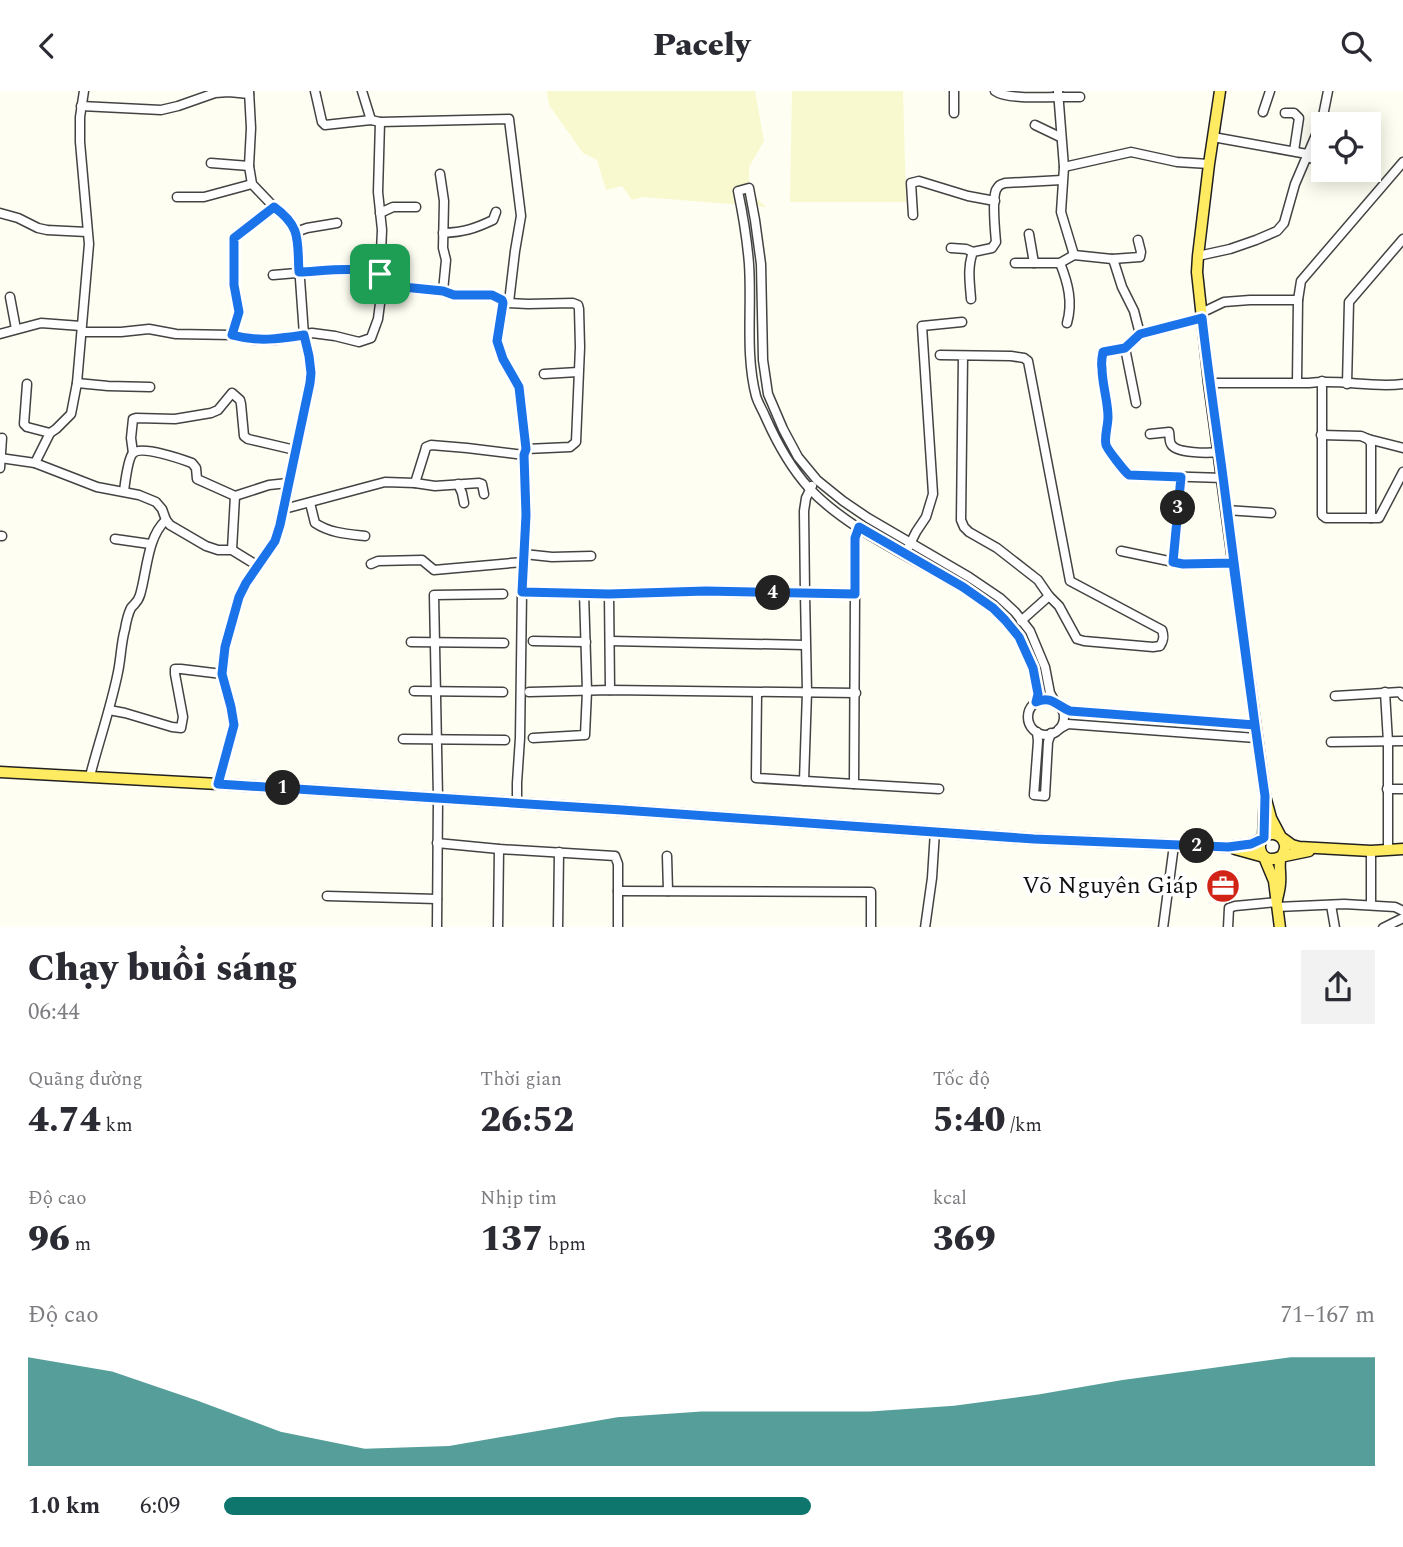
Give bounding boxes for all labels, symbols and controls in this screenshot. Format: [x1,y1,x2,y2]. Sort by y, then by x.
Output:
text: Pacely [653,21,750,70]
icon: back [28,27,66,65]
icon: search [1337,27,1375,65]
map controls [1311,112,1381,182]
button: locate [1311,112,1381,182]
pin [350,244,410,304]
icon: arrive [361,255,399,293]
pin: 3 [1160,491,1196,525]
text: 3 [1172,493,1183,522]
pin: 4 [756,575,790,611]
text: 4 [767,578,778,607]
pin: 1 [266,771,300,805]
text: 1 [277,773,288,802]
pin: 2 [1180,829,1214,863]
text: 2 [1191,831,1202,860]
office icon: Võ Nguyên Giáp [1204,867,1242,905]
place label: Võ Nguyên Giáp [1022,868,1198,904]
text: Chạy buổi sáng [28,940,298,998]
button: share [1301,950,1375,1024]
text: 06:44 [28,995,80,1030]
text: Quãng đường [28,1065,143,1094]
text: Thời gian [480,1065,562,1094]
text: Tốc độ [933,1065,990,1094]
text: 4.74 [28,1094,101,1147]
text: 26:52 [480,1094,574,1147]
text: 5:40 [933,1094,1005,1147]
text: km [101,1111,133,1140]
text: /km [1005,1111,1042,1140]
text: Độ cao [28,1184,86,1213]
text: Nhịp tim [480,1184,557,1213]
text: kcal [933,1184,967,1213]
text: 96 [28,1213,70,1266]
text: 137 [480,1213,543,1266]
text: 369 [933,1213,996,1266]
text: m [70,1230,91,1259]
text: bpm [543,1230,586,1259]
text: Độ cao [28,1298,99,1333]
text: 71–167 m [1280,1298,1375,1333]
text: 1.0 km [28,1489,100,1524]
text: 6:09 [140,1489,180,1524]

